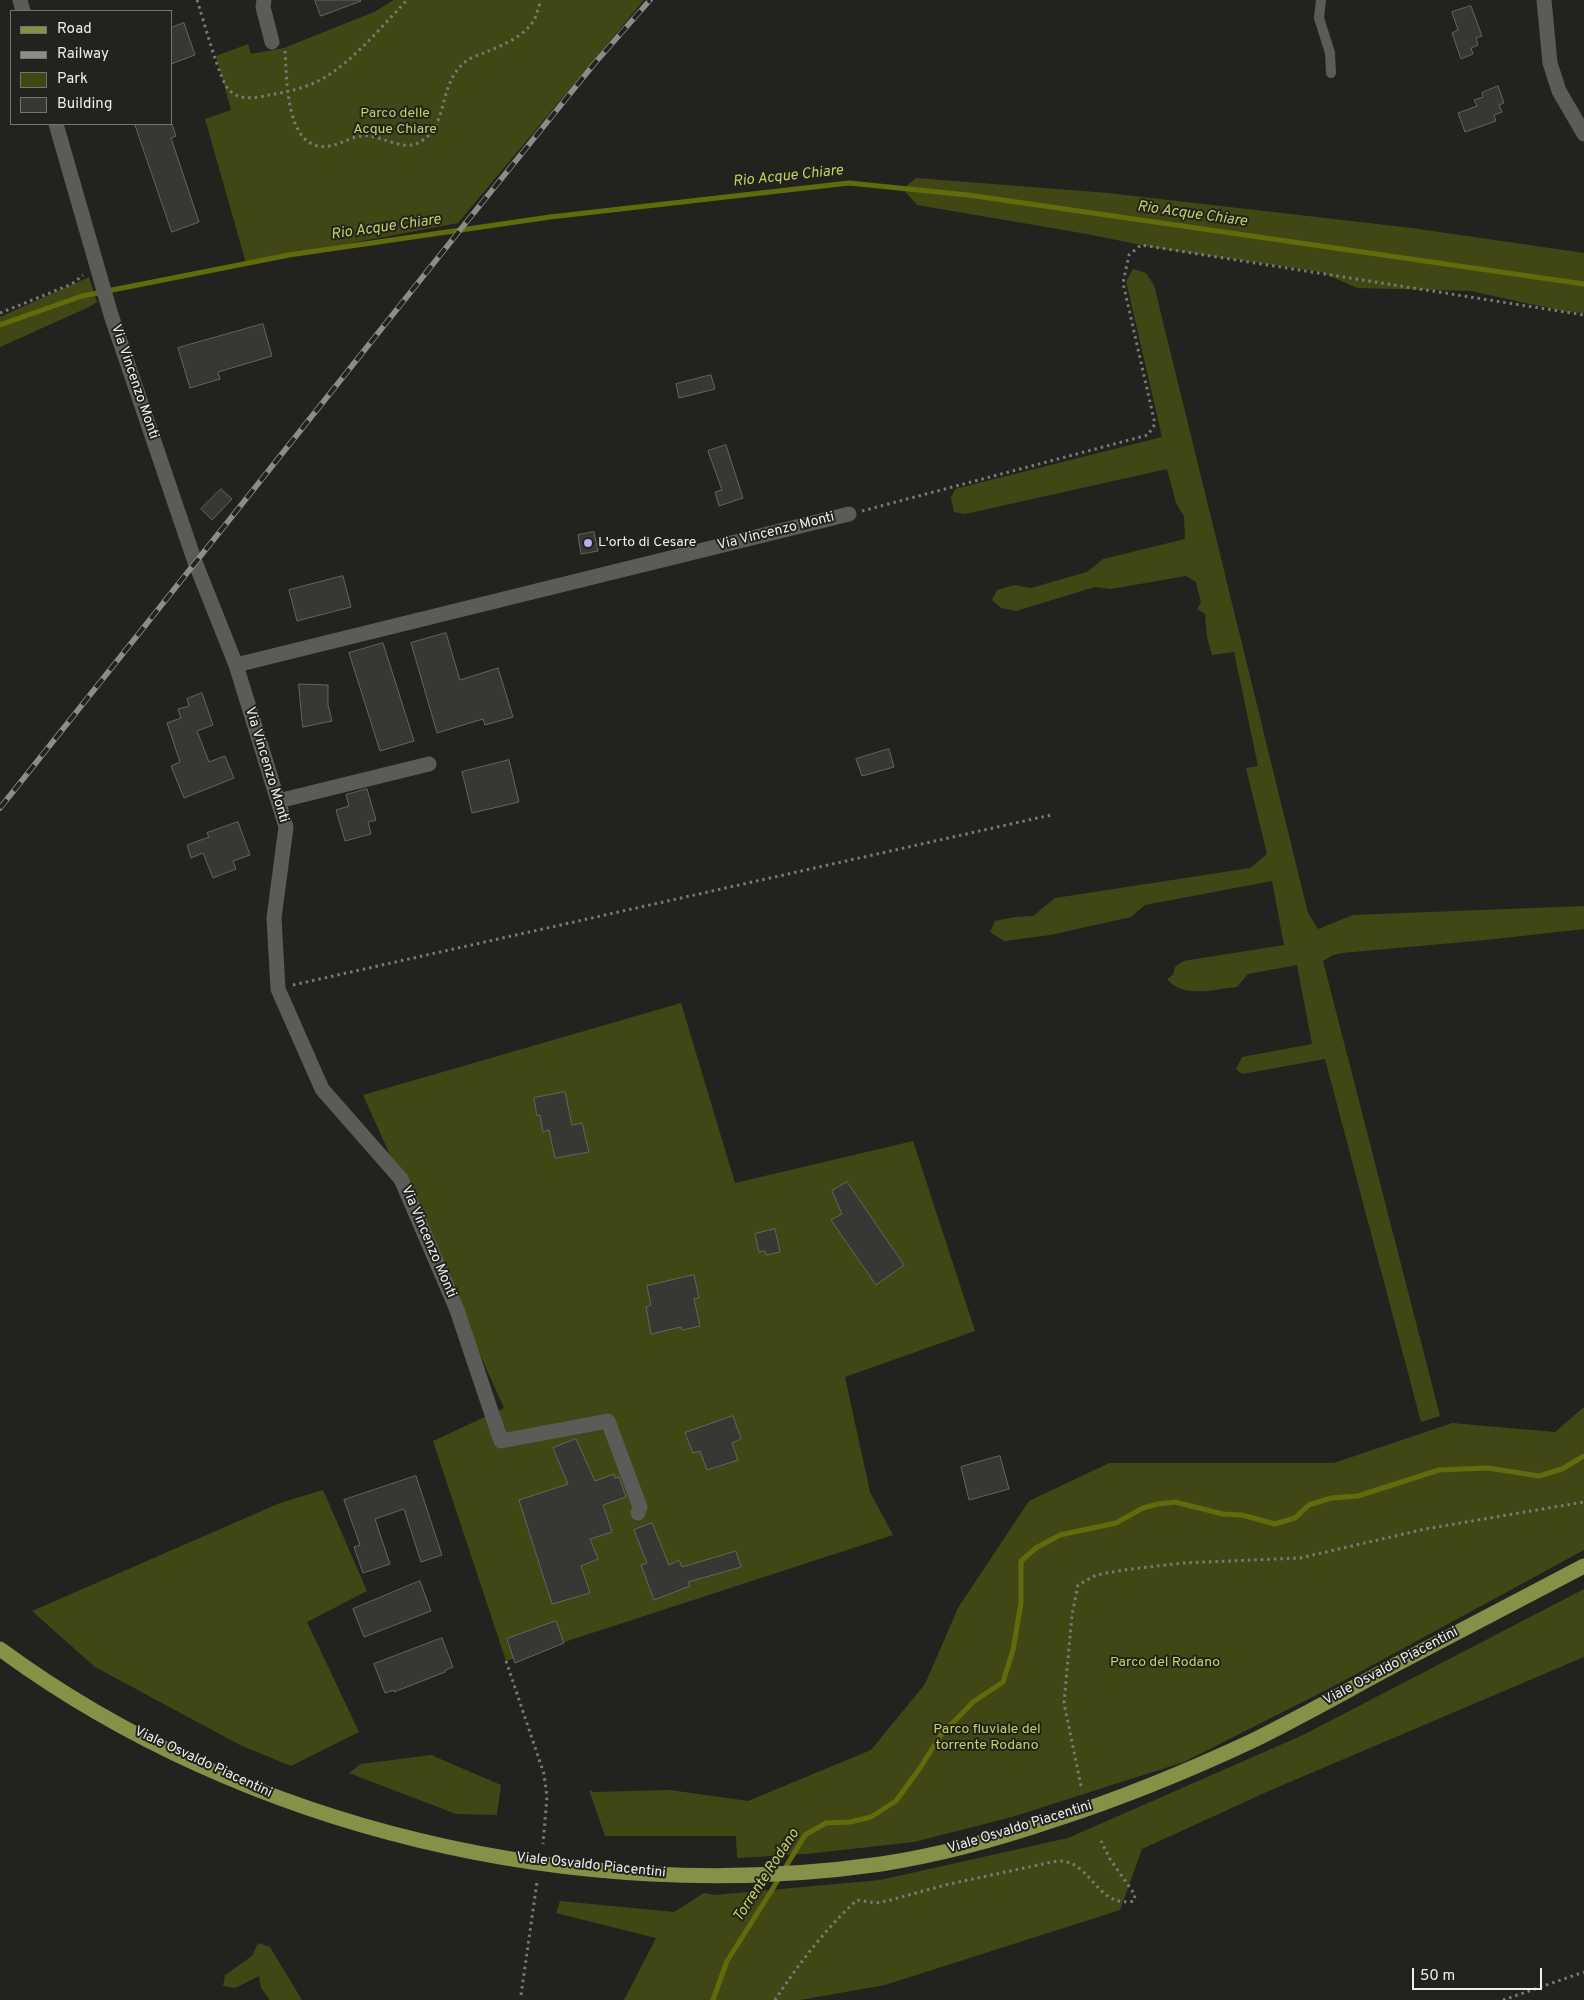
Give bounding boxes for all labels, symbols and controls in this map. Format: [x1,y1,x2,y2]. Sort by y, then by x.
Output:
legend [10,10,172,125]
text: Road [57,20,92,39]
text: Railway [57,45,109,64]
text: Park [57,70,88,89]
text: Building [57,95,112,114]
park label: Parco delle Acque Chiare [353,106,437,138]
water label: Rio Acque Chiare [732,162,844,192]
water label: Rio Acque Chiare [1136,198,1248,232]
water label: Rio Acque Chiare [330,211,442,245]
street label: Via Vincenzo Monti [107,322,161,442]
street label: Via Vincenzo Monti [716,509,836,555]
place label: L'orto di Cesare [598,535,696,551]
marker: L'orto di Cesare [582,537,594,549]
street label: Via Vincenzo Monti [240,705,292,825]
street label: Via Vincenzo Monti [397,1183,459,1301]
street label: Viale Osvaldo Piacentini [1321,1624,1461,1710]
park label: Parco del Rodano [1110,1655,1220,1671]
park label: Parco fluviale del torrente Rodano [933,1722,1041,1754]
street label: Viale Osvaldo Piacentini [131,1724,275,1802]
street label: Viale Osvaldo Piacentini [946,1798,1094,1858]
water label: Torrente Rodano [730,1826,804,1926]
street label: Viale Osvaldo Piacentini [516,1850,666,1882]
scale bar [1414,1958,1544,1990]
text: 50 m [1420,1967,1455,1986]

